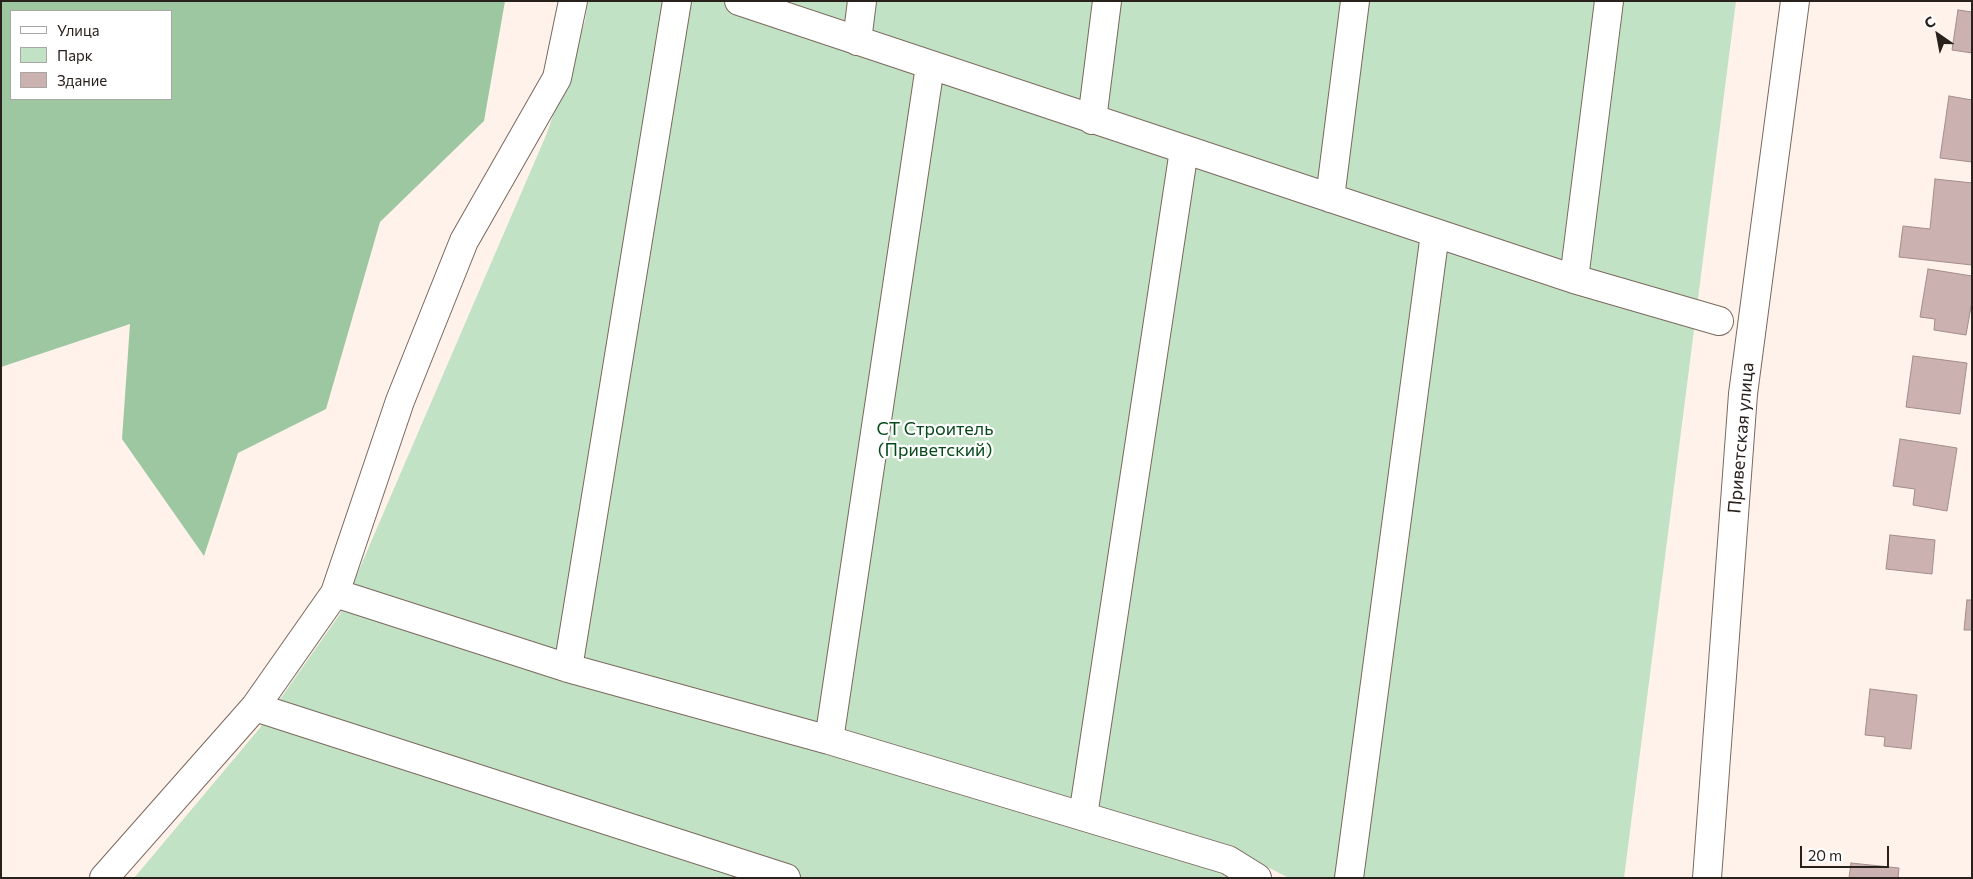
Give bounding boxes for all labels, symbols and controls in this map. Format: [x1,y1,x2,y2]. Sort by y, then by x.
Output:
legend [10,10,172,100]
north arrow [1913,10,1963,60]
text: С [1921,12,1938,32]
text: Улица [57,21,99,39]
text: Парк [57,46,93,64]
text: Здание [57,71,107,89]
street label: Приветская улица [1724,362,1758,514]
park label: СТ Строитель (Приветский) [877,418,993,460]
scale bar [1803,836,1892,868]
text: 20 m [1808,846,1842,864]

